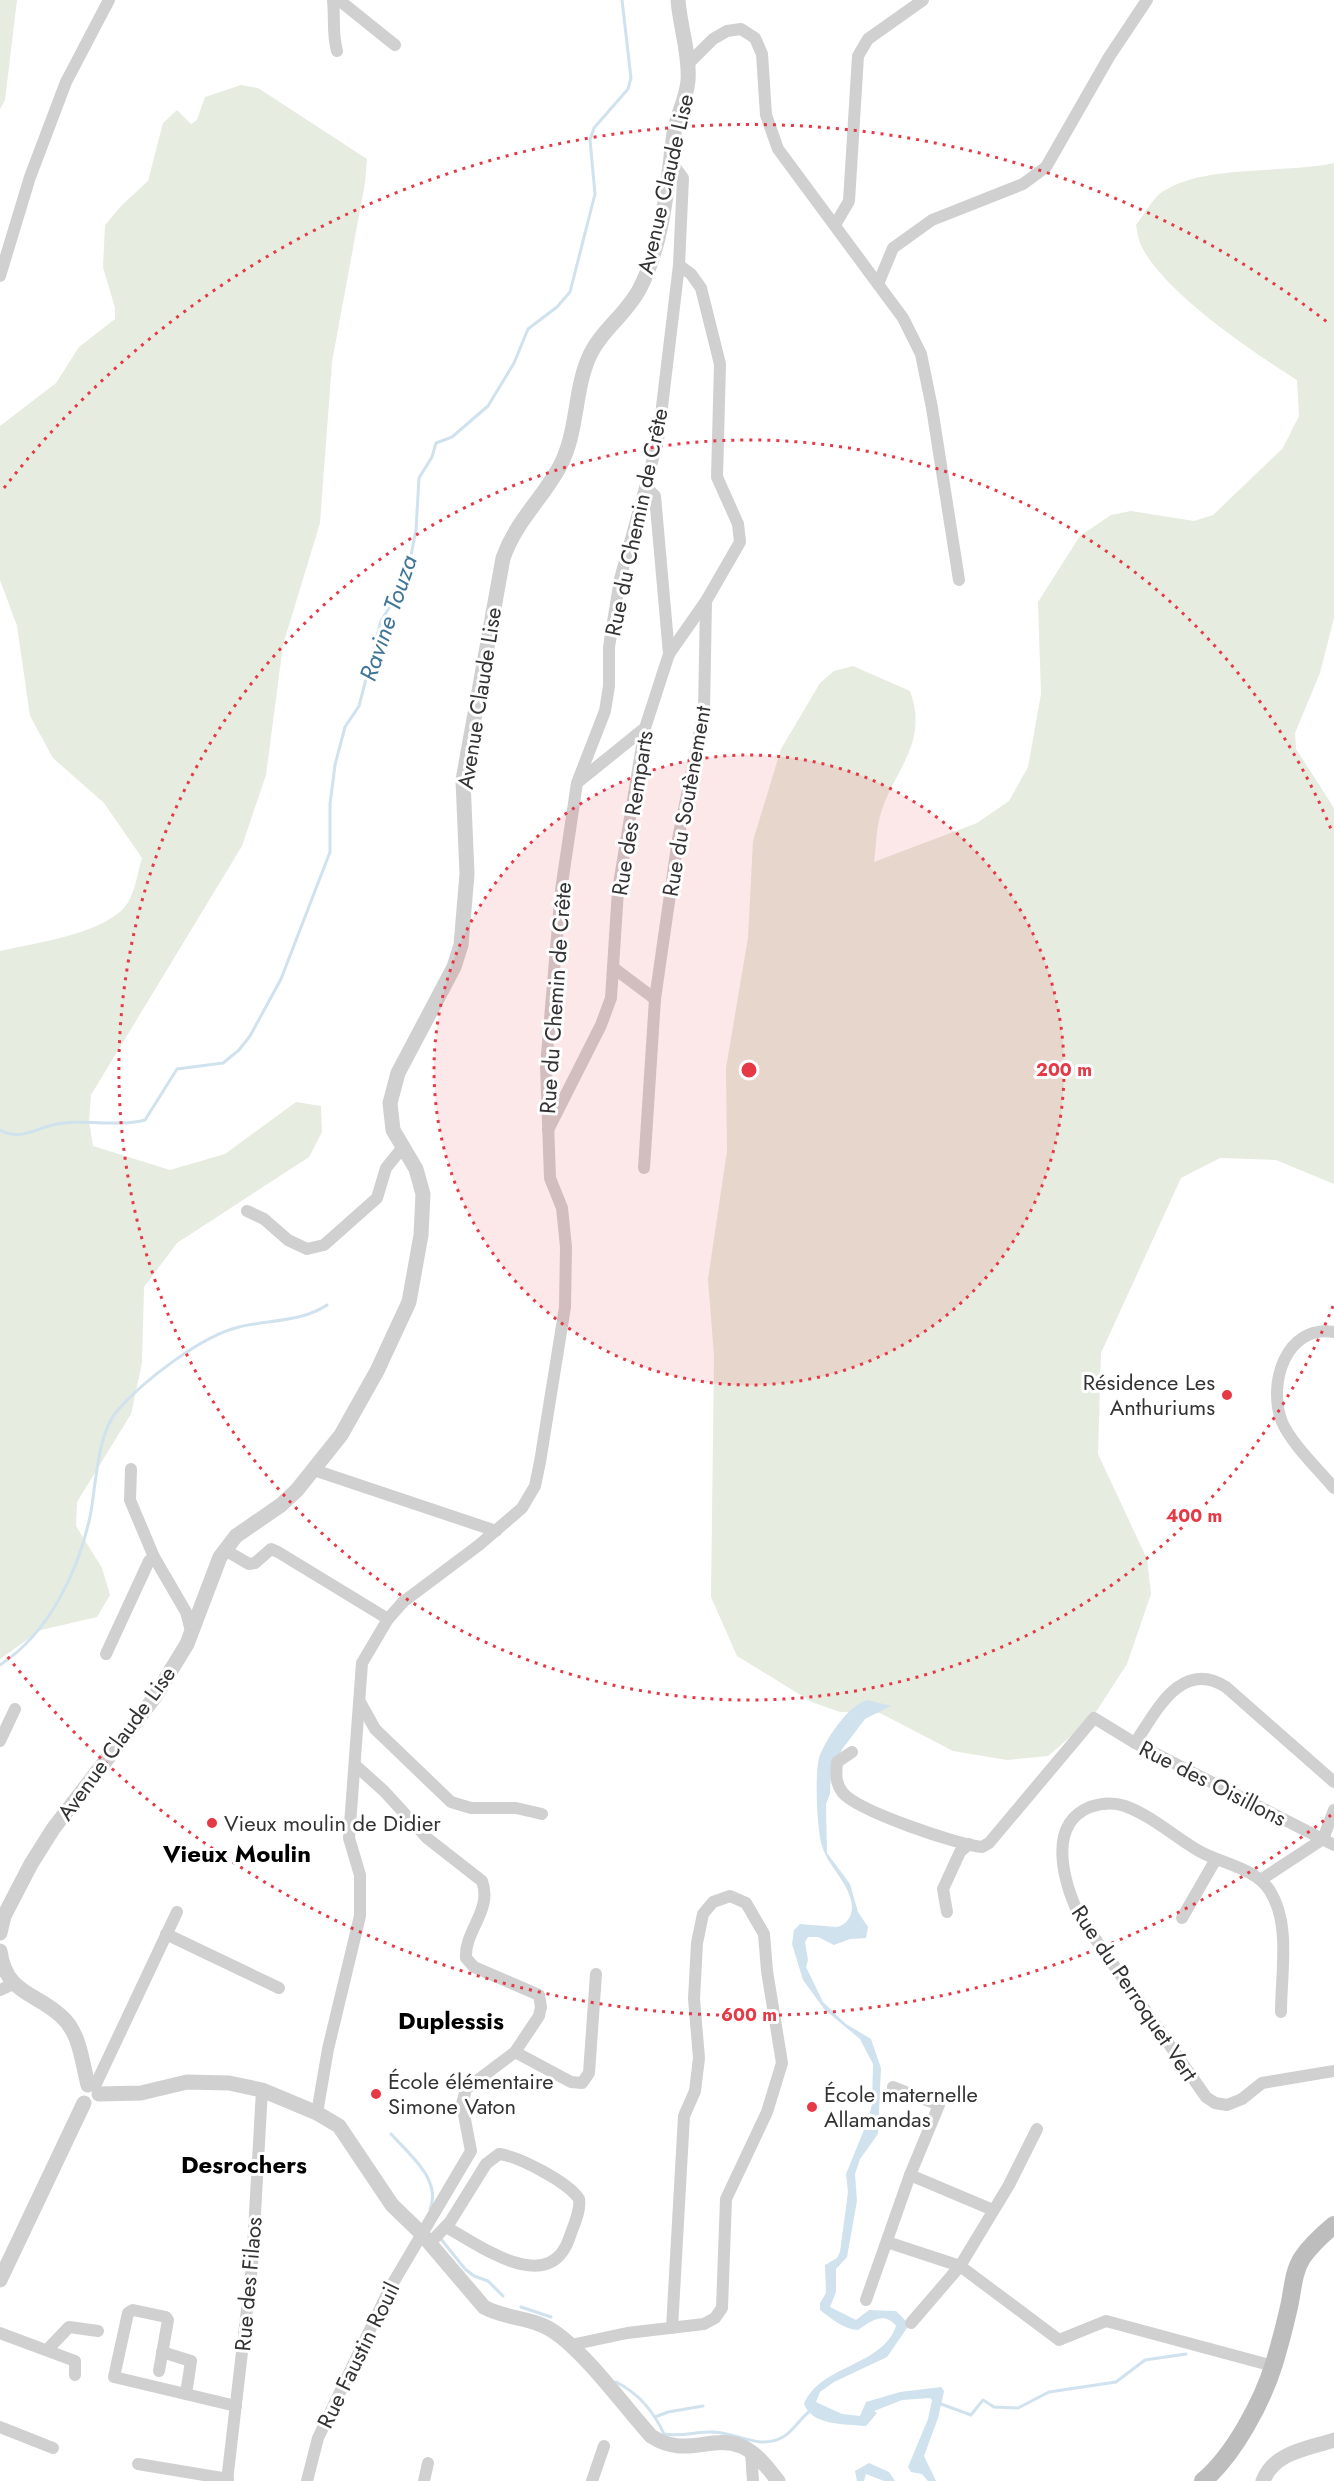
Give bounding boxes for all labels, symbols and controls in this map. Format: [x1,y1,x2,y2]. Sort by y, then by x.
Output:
street label: Avenue Claude Lise [629,91,701,277]
street label: Rue du Chemin de Crête [596,405,676,639]
water label: Ravine Touza [350,550,426,686]
street label: Avenue Claude Lise [449,605,509,791]
street label: Rue du Soutènement [653,703,719,899]
street label: Rue des Remparts [603,728,661,898]
street label: Rue du Chemin de Crête [531,881,579,1115]
text: 200 m [1036,1057,1092,1083]
centre of rings [739,1060,759,1080]
place label: Résidence Les Anthuriums [1083,1366,1215,1423]
marker: Résidence Les Anthuriums [1220,1388,1234,1402]
text: 400 m [1166,1503,1222,1529]
street label: Avenue Claude Lise [49,1659,183,1827]
street label: Rue des Oisillons [1134,1732,1292,1834]
place label: Vieux moulin de Didier [224,1807,441,1839]
marker: Vieux moulin de Didier [205,1816,219,1830]
district label: Vieux Moulin [162,1836,311,1871]
street label: Rue du Perroquet Vert [1064,1899,1206,2088]
text: 600 m [721,2002,777,2028]
district label: Duplessis [398,2003,504,2038]
place label: École élémentaire Simone Vaton [388,2065,554,2122]
place label: École maternelle Allamandas [824,2078,978,2135]
marker: École élémentaire Simone Vaton [369,2087,383,2101]
marker: École maternelle Allamandas [805,2100,819,2114]
district label: Desrochers [181,2147,307,2182]
street label: Rue des Filaos [226,2216,270,2352]
street label: Rue Faustin Rouil [309,2277,407,2433]

